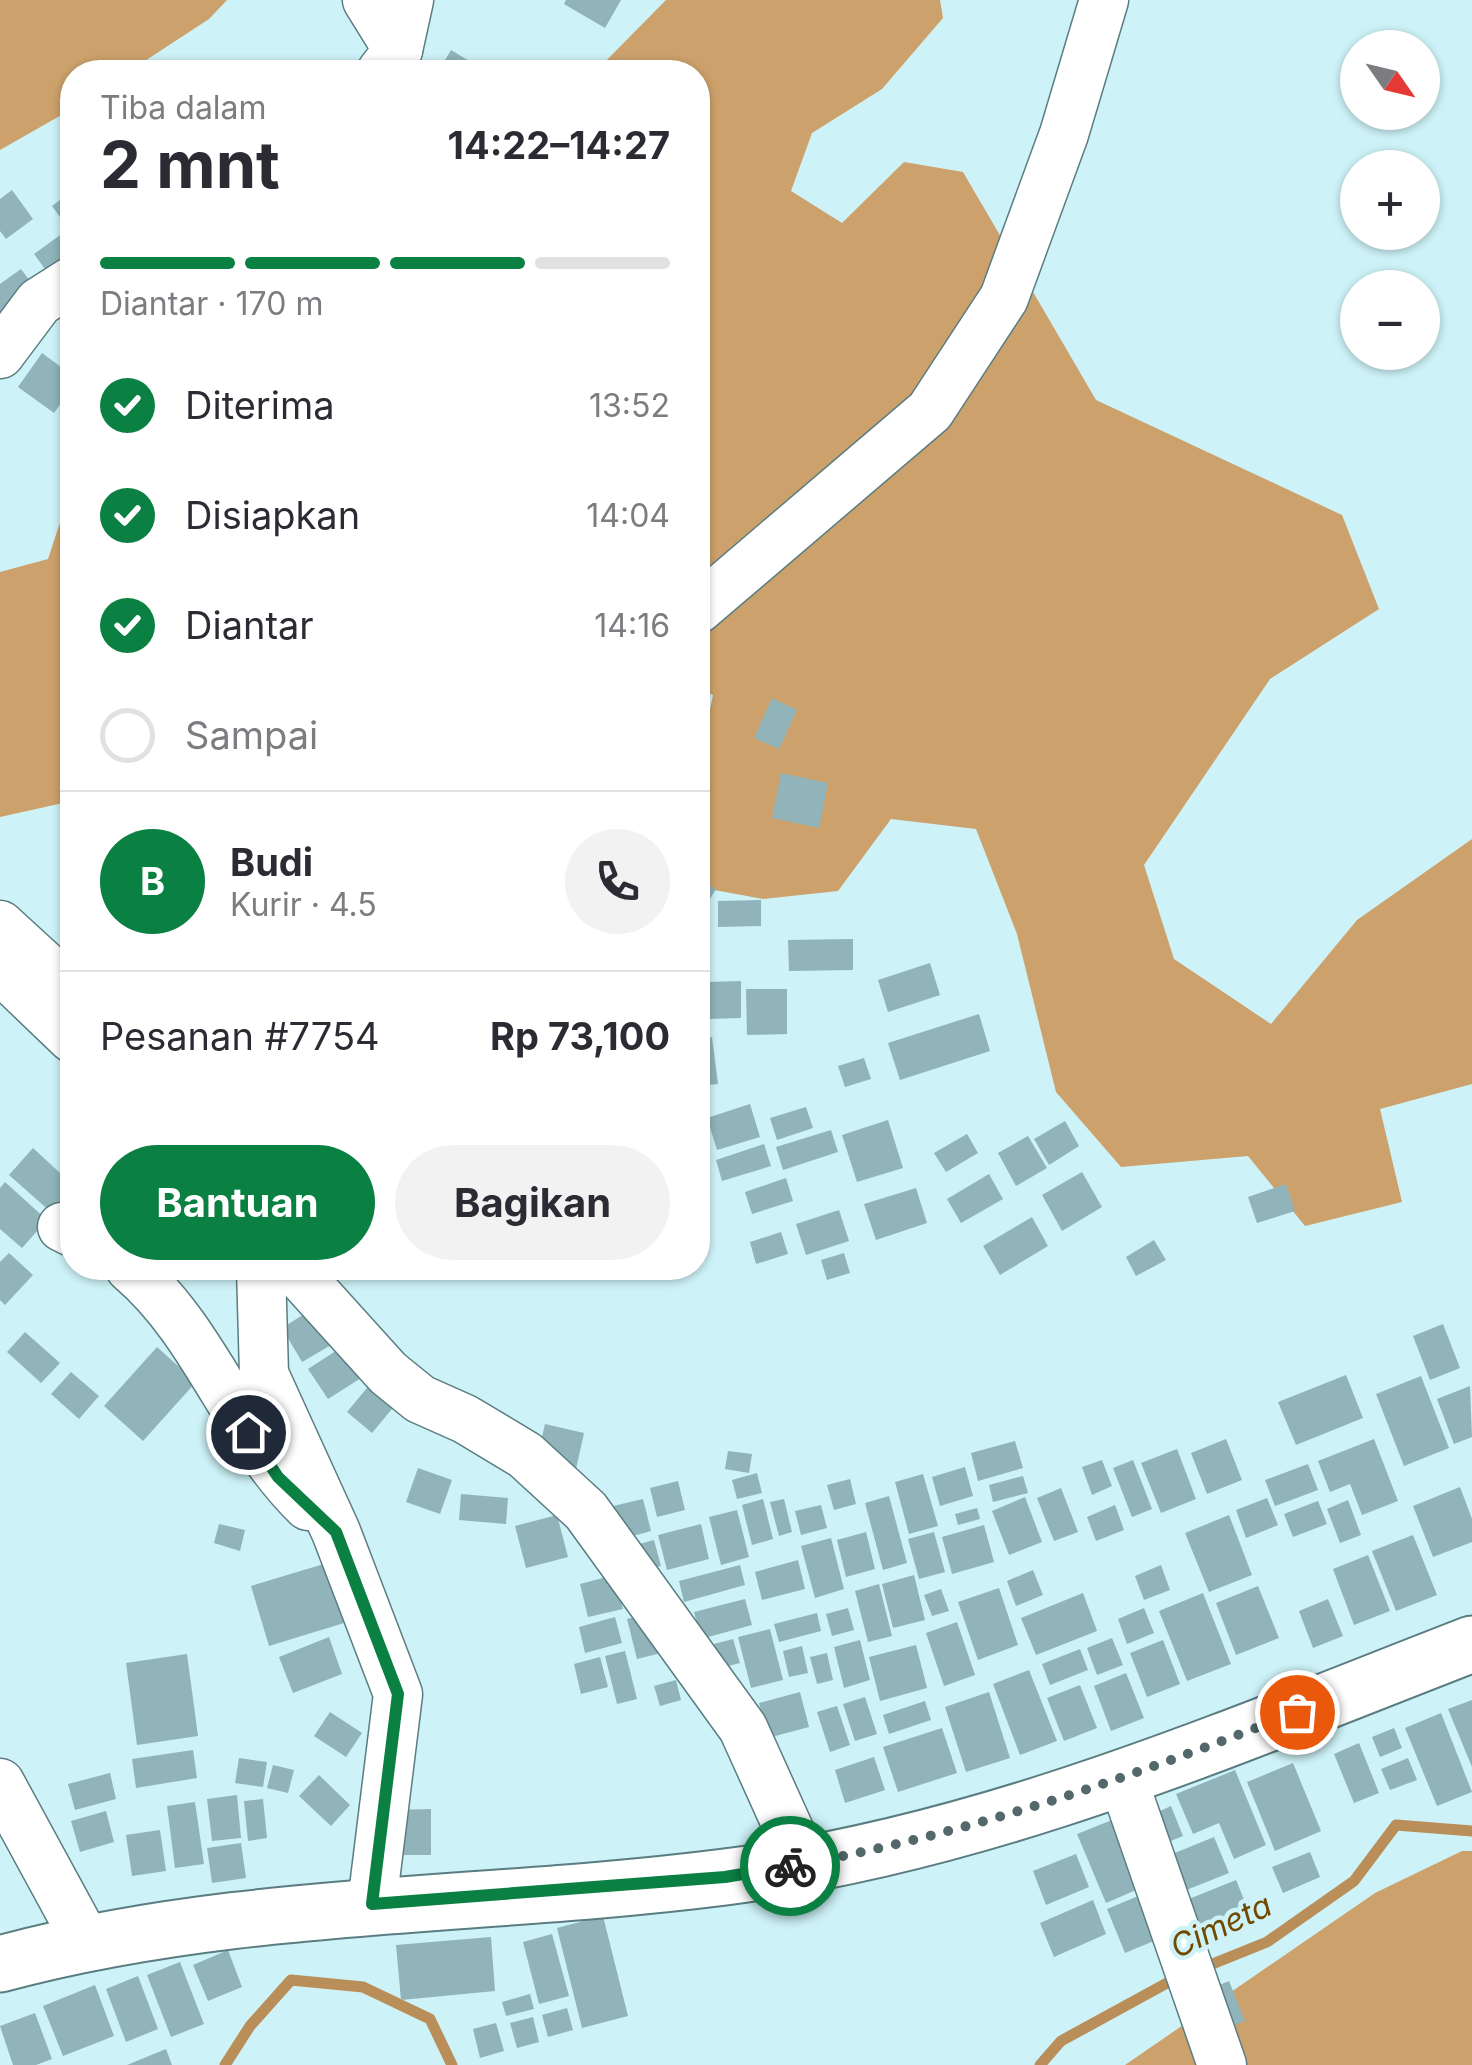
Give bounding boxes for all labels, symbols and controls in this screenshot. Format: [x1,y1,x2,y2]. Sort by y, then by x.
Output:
north arrow [1340,30,1440,130]
map controls [1340,30,1440,370]
text: Tiba dalam [100,88,267,127]
text: 14:22–14:27 [448,122,670,168]
text: 2 mnt [100,125,280,204]
button: + [1340,150,1440,250]
button: − [1340,270,1440,370]
text: Diantar · 170 m [100,284,323,323]
icon: check [100,378,155,433]
text: Diterima [185,382,335,428]
text: 13:52 [589,386,670,425]
icon: check [100,488,155,543]
text: Disiapkan [185,492,360,538]
text: 14:04 [586,496,670,535]
icon: check [100,598,155,653]
text: Diantar [185,602,314,648]
text: 14:16 [594,606,670,645]
text: Sampai [185,712,318,758]
button: phone [565,829,670,934]
text: Budi [230,839,313,885]
text: B [140,858,165,904]
text: Kurir · 4.5 [230,885,377,924]
text: Pesanan #7754 [100,1013,380,1059]
text: Rp 73,100 [490,1013,670,1059]
button: Bantuan [100,1145,375,1260]
button: Bagikan [395,1145,670,1260]
pin [206,1390,291,1475]
icon: home [221,1405,276,1460]
pin [1255,1670,1340,1755]
icon: bag [1270,1685,1325,1740]
courier [740,1816,840,1916]
icon: bike [763,1839,818,1894]
water label: Cimeta [1164,1885,1278,1966]

